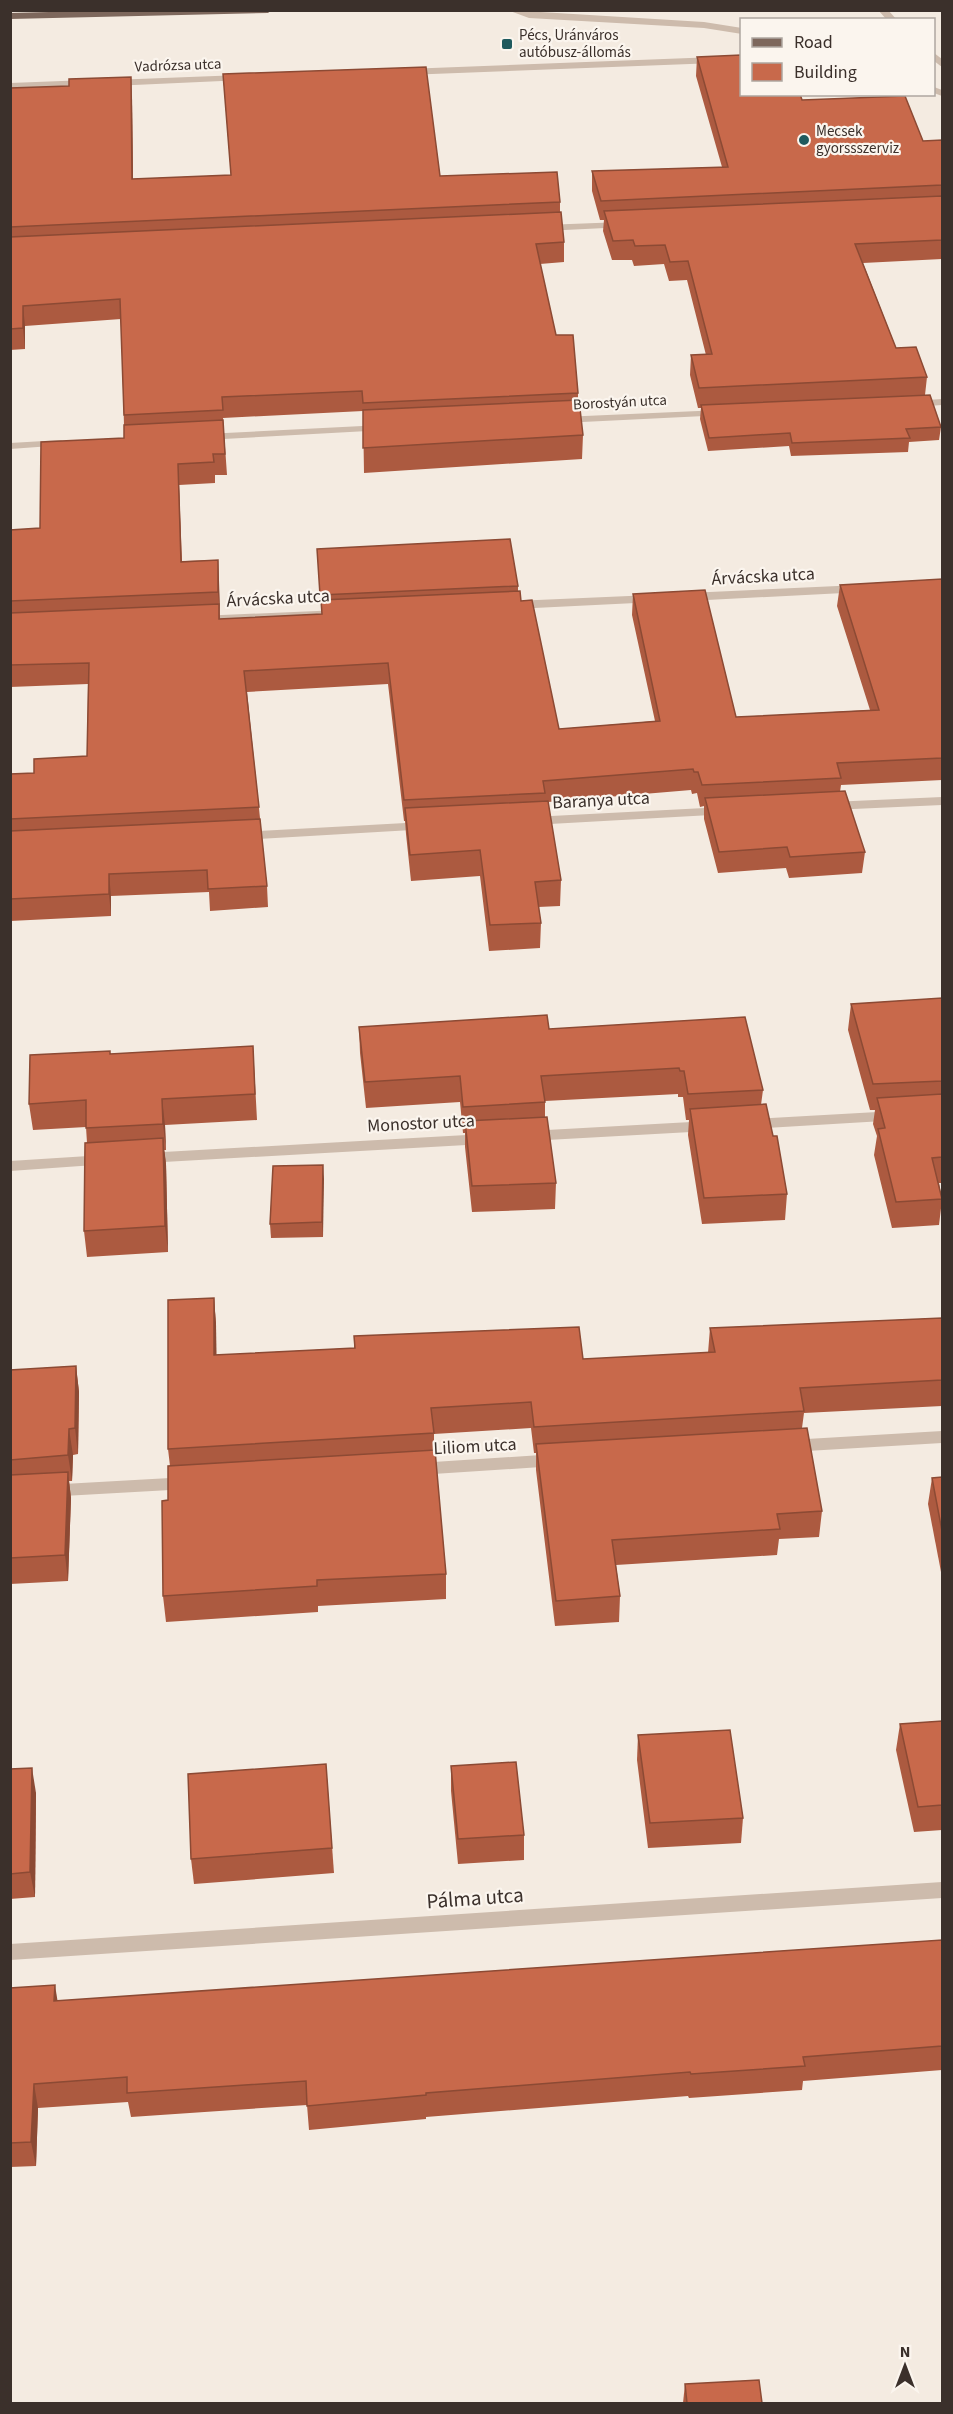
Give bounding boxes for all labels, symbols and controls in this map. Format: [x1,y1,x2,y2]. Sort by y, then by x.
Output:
legend [740,18,935,96]
place label: Pécs, Uránváros autóbusz-állomás [519,25,631,63]
text: Road [794,30,833,55]
marker: Pécs, Uránváros autóbusz-állomás [500,37,514,51]
street label: Vadrózsa utca [134,53,222,78]
text: Building [794,60,857,85]
place label: Mecsek gyorssszerviz [816,121,899,159]
marker: Mecsek gyorssszerviz [797,133,811,147]
street label: Borostyán utca [573,390,667,415]
street label: Árvácska utca [711,561,815,592]
street label: Árvácska utca [226,583,330,614]
street label: Baranya utca [552,785,651,816]
street label: Monostor utca [367,1108,475,1139]
street label: Liliom utca [433,1432,517,1461]
street label: Pálma utca [425,1880,525,1916]
north arrow [875,2336,935,2396]
text: N [900,2341,910,2363]

